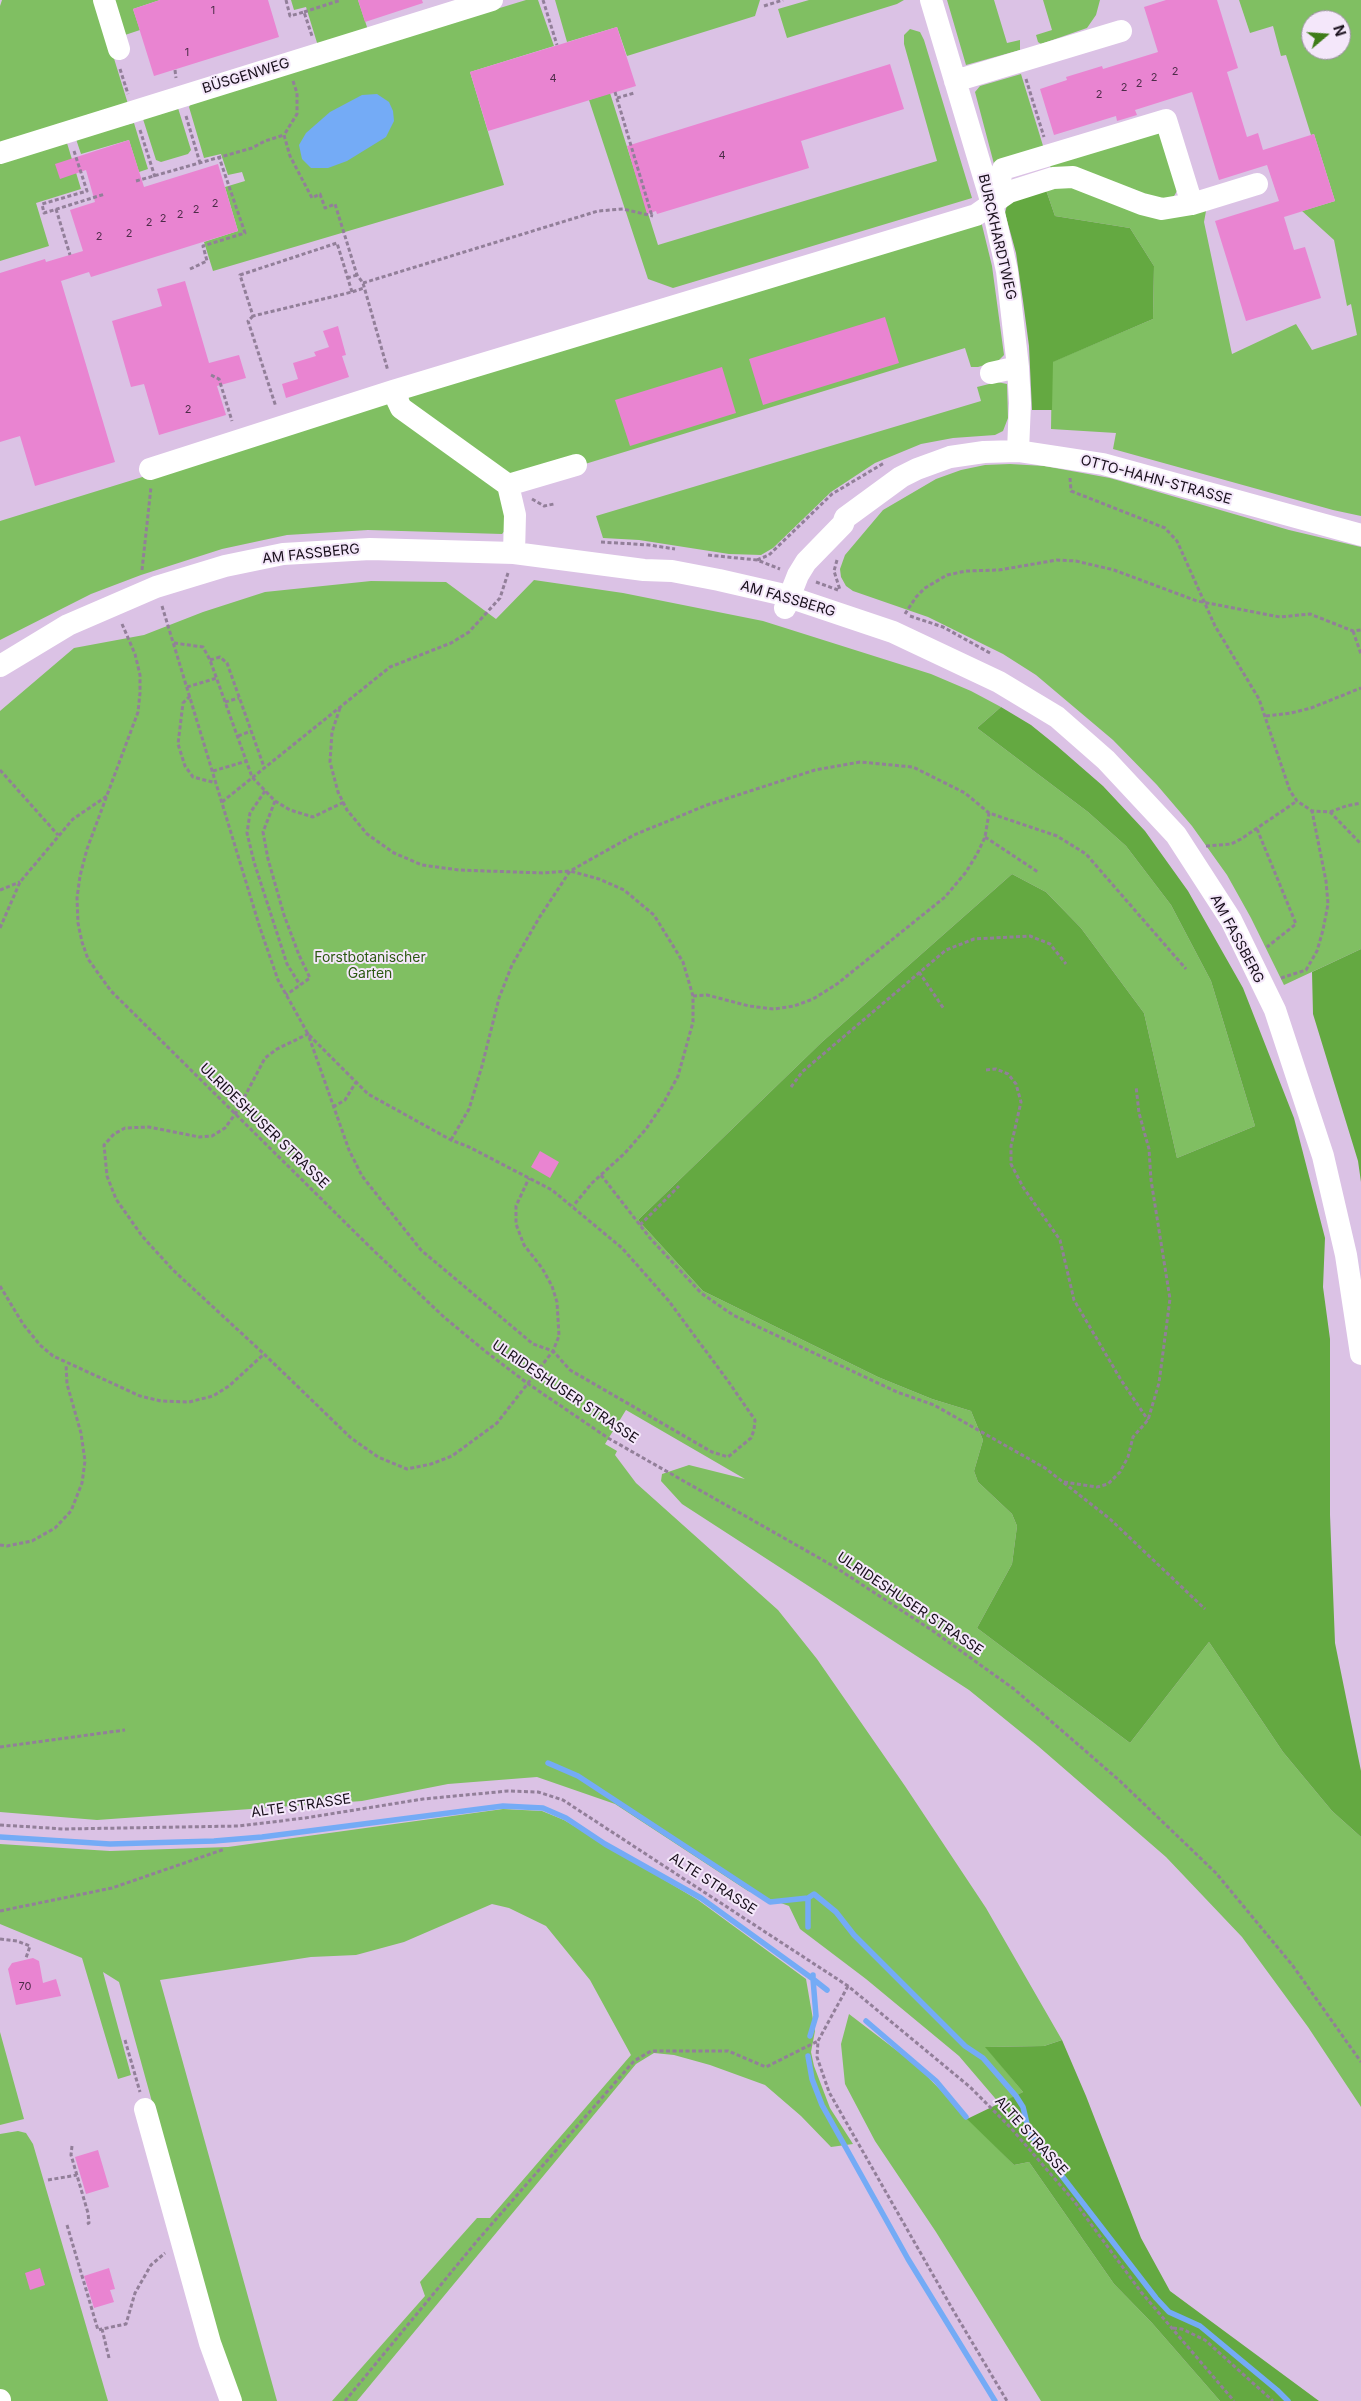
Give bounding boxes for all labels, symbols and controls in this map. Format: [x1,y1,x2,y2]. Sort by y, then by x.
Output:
house number: 1 [211,4,215,18]
north arrow [1301,10,1351,60]
text: N [1330,23,1350,38]
house number: 1 [185,46,189,60]
street label: BÜSGENWEG [200,55,292,97]
house number: 2 [1172,65,1178,79]
house number: 2 [1151,71,1157,85]
house number: 4 [549,72,557,86]
house number: 2 [1136,77,1142,91]
house number: 2 [1121,81,1127,95]
house number: 2 [1096,88,1102,102]
house number: 4 [718,149,726,163]
street label: BURCKHARDTWEG [974,172,1020,302]
house number: 2 [212,197,218,211]
house number: 2 [193,203,199,217]
house number: 2 [177,208,183,222]
house number: 2 [160,212,166,226]
house number: 2 [146,216,152,230]
house number: 2 [126,227,132,241]
house number: 2 [96,230,102,244]
house number: 2 [185,403,191,417]
street label: OTTO-HAHN-STRASSE [1079,452,1233,508]
street label: AM FASSBERG [261,541,361,567]
street label: AM FASSBERG [739,577,837,621]
street label: AM FASSBERG [1207,892,1267,986]
park label: Forstbotanischer Garten [314,950,426,982]
street label: ULRIDESHUSER STRASSE [196,1060,332,1192]
street label: ULRIDESHUSER STRASSE [489,1337,641,1447]
street label: ULRIDESHUSER STRASSE [834,1549,986,1659]
street label: ALTE STRASSE [250,1791,352,1821]
street label: ALTE STRASSE [666,1850,760,1918]
house number: 70 [19,1980,31,1994]
street label: ALTE STRASSE [991,2093,1071,2179]

